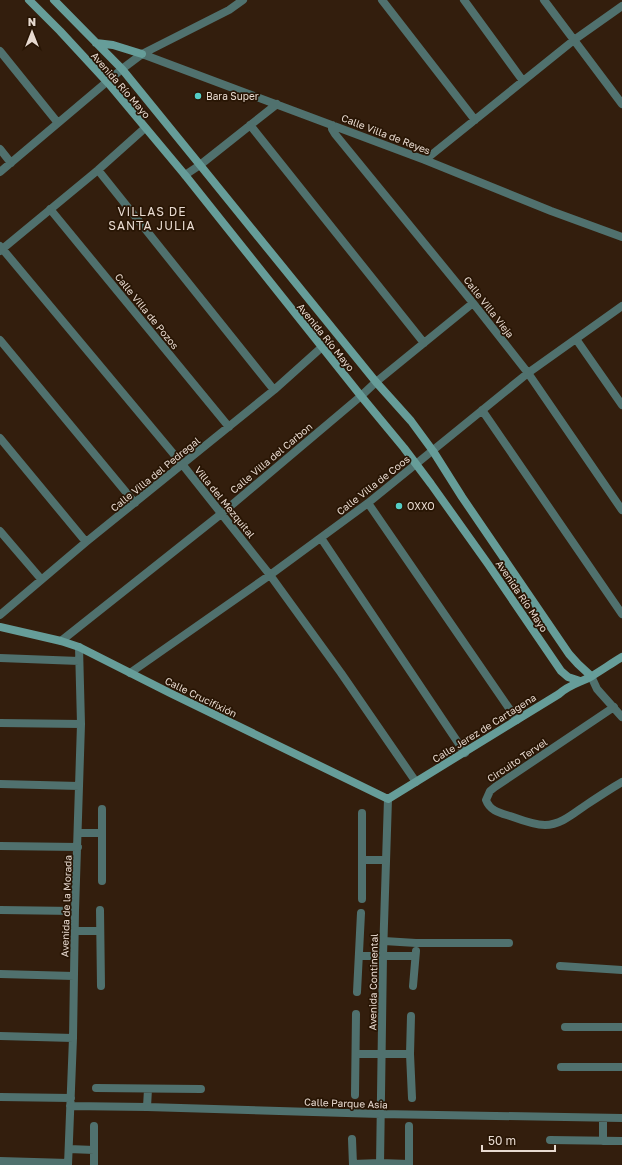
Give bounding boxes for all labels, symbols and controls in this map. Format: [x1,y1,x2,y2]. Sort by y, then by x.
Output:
north arrow [12,12,52,52]
text: N [28,15,36,28]
street label: Avenida Río Mayo [89,49,153,121]
place label: Bara Super [206,90,259,102]
marker: Bara Super [193,91,203,101]
street label: Calle Villa de Reyes [340,112,432,156]
district label: VILLAS DE SANTA JULIA [108,204,196,233]
street label: Calle Villa de Pozos [113,271,181,351]
street label: Calle Villa Vieja [461,274,517,340]
street label: Avenida Río Mayo [295,301,357,373]
street label: Calle Villa del Carbon [228,420,314,496]
street label: Calle Villa del Pedregal [108,434,202,514]
street label: Calle Villa de Coos [334,453,412,517]
street label: Villa del Mezquital [192,464,258,540]
place label: OXXO [407,500,435,512]
marker: OXXO [394,501,404,511]
street label: Avenida Río Mayo [494,558,550,634]
street label: Calle Crucifixión [163,674,239,720]
street label: Calle Jerez de Cartagena [430,691,538,765]
street label: Circuito Tervel [485,736,549,784]
street label: Avenida de la Morada [58,855,74,957]
street label: Avenida Continental [366,933,380,1031]
street label: Calle Parque Asia [304,1096,388,1110]
scale bar [482,1127,555,1153]
text: 50 m [488,1133,516,1148]

